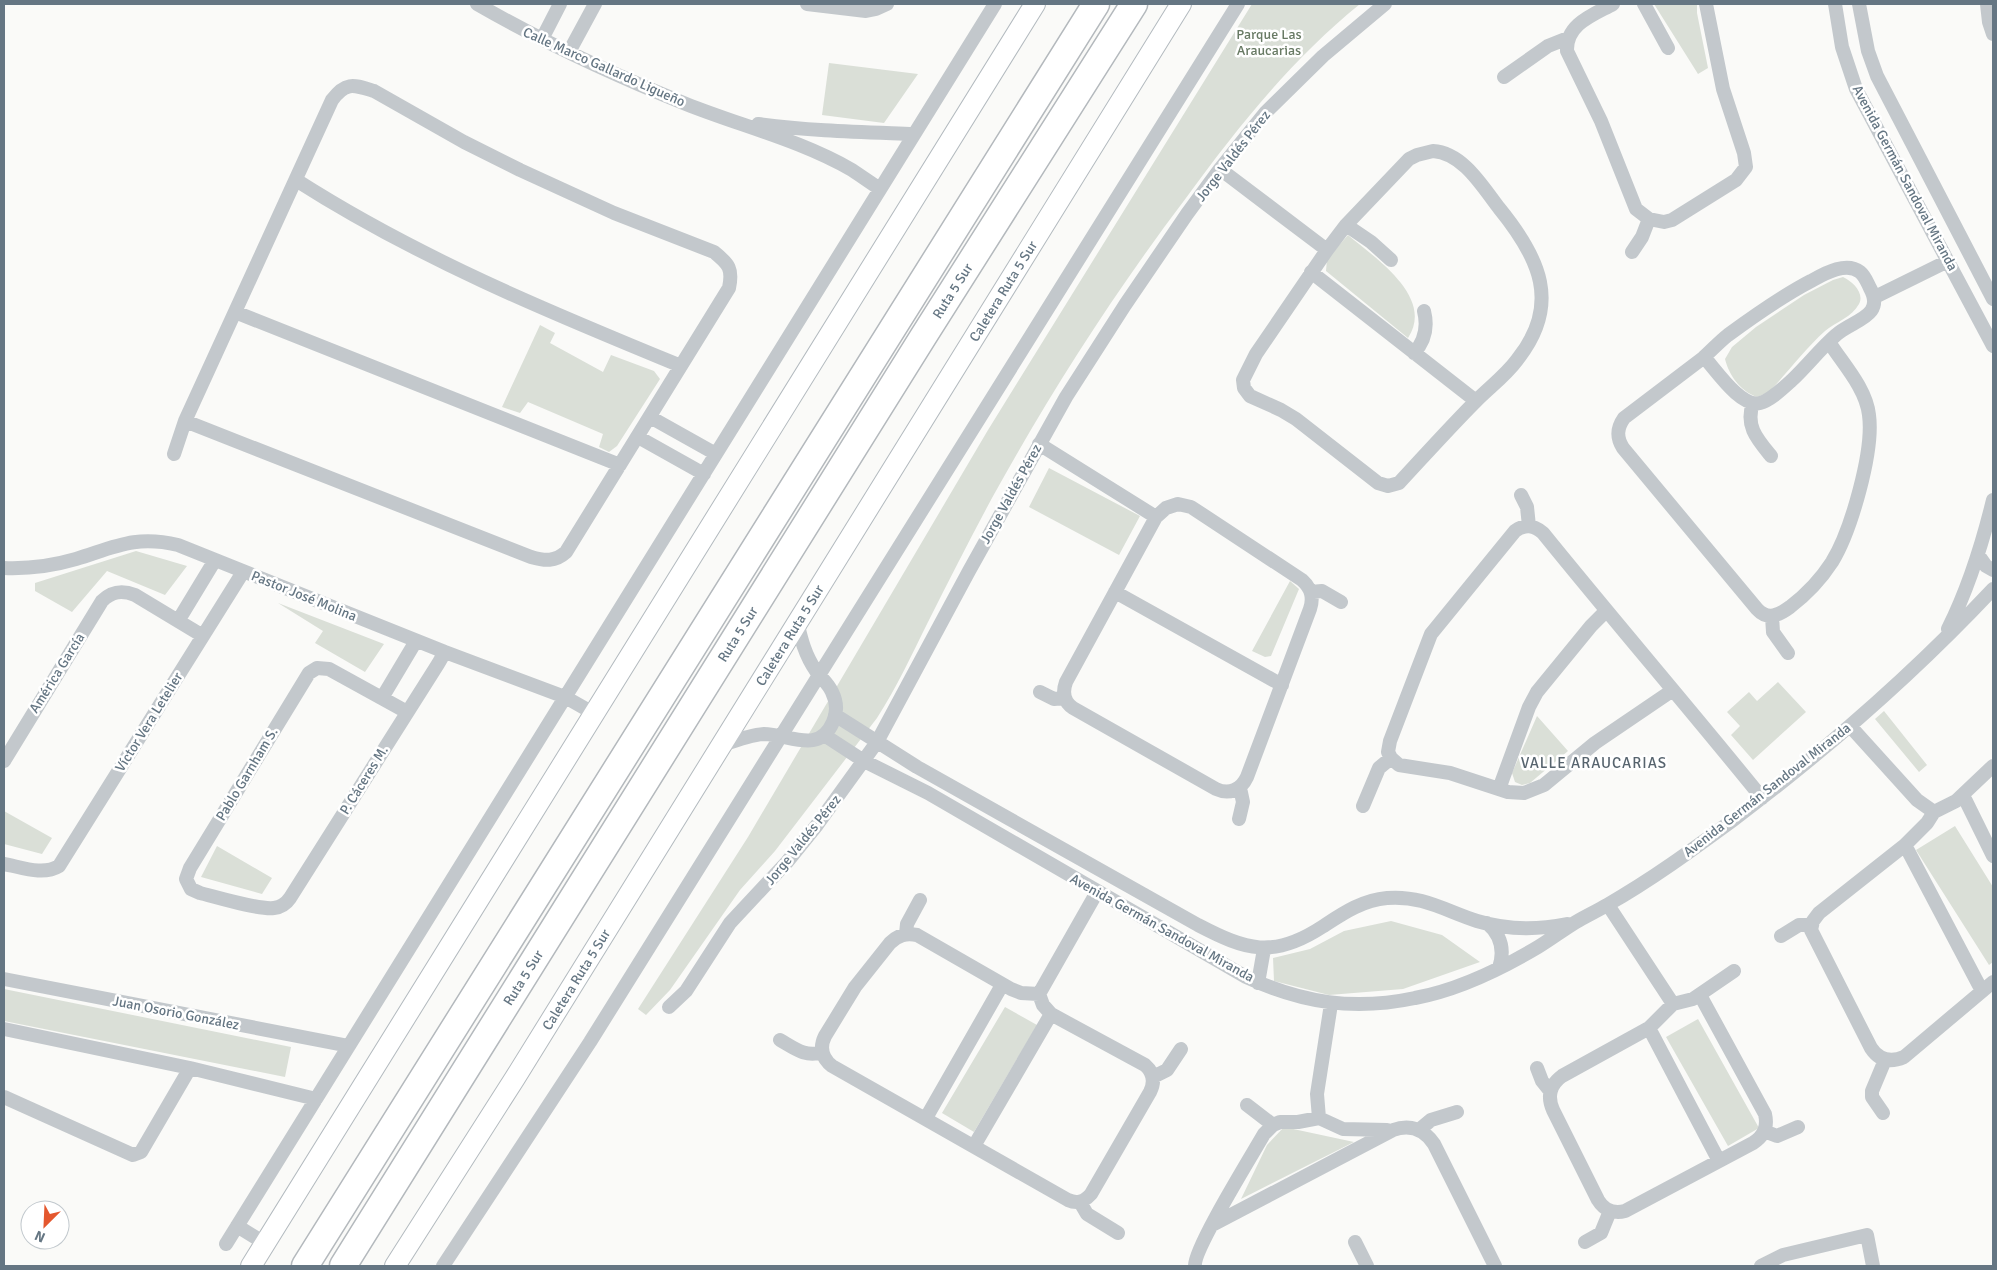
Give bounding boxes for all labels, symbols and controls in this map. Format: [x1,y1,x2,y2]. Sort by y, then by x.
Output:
street label: Calle Marco Gallardo Ligueño [520,24,688,110]
park label: Parque Las Araucarias [1236,26,1302,59]
street label: Avenida Germán Sandoval Miranda [1849,82,1961,274]
street label: Jorge Valdés Pérez [1192,107,1274,205]
street label: Caletera Ruta 5 Sur [965,237,1041,345]
street label: Ruta 5 Sur [929,259,977,322]
street label: Jorge Valdés Pérez [977,441,1045,547]
street label: Pastor José Molina [249,567,359,625]
street label: Caletera Ruta 5 Sur [752,581,828,689]
street label: Ruta 5 Sur [714,602,762,665]
street label: América García [26,630,88,716]
street label: Víctor Vera Letelier [112,668,187,775]
street label: Avenida Germán Sandoval Miranda [1680,719,1854,861]
street label: Pablo Garnham S. [212,724,282,824]
street label: P. Cáceres M. [336,742,392,818]
district label: VALLE ARAUCARIAS [1521,754,1667,772]
street label: Jorge Valdés Pérez [761,792,845,888]
street label: Avenida Germán Sandoval Miranda [1067,870,1257,986]
street label: Caletera Ruta 5 Sur [538,925,614,1033]
street label: Ruta 5 Sur [499,946,547,1008]
street label: Juan Osorio González [111,992,241,1034]
north arrow [20,1200,70,1250]
text: N [32,1227,48,1246]

